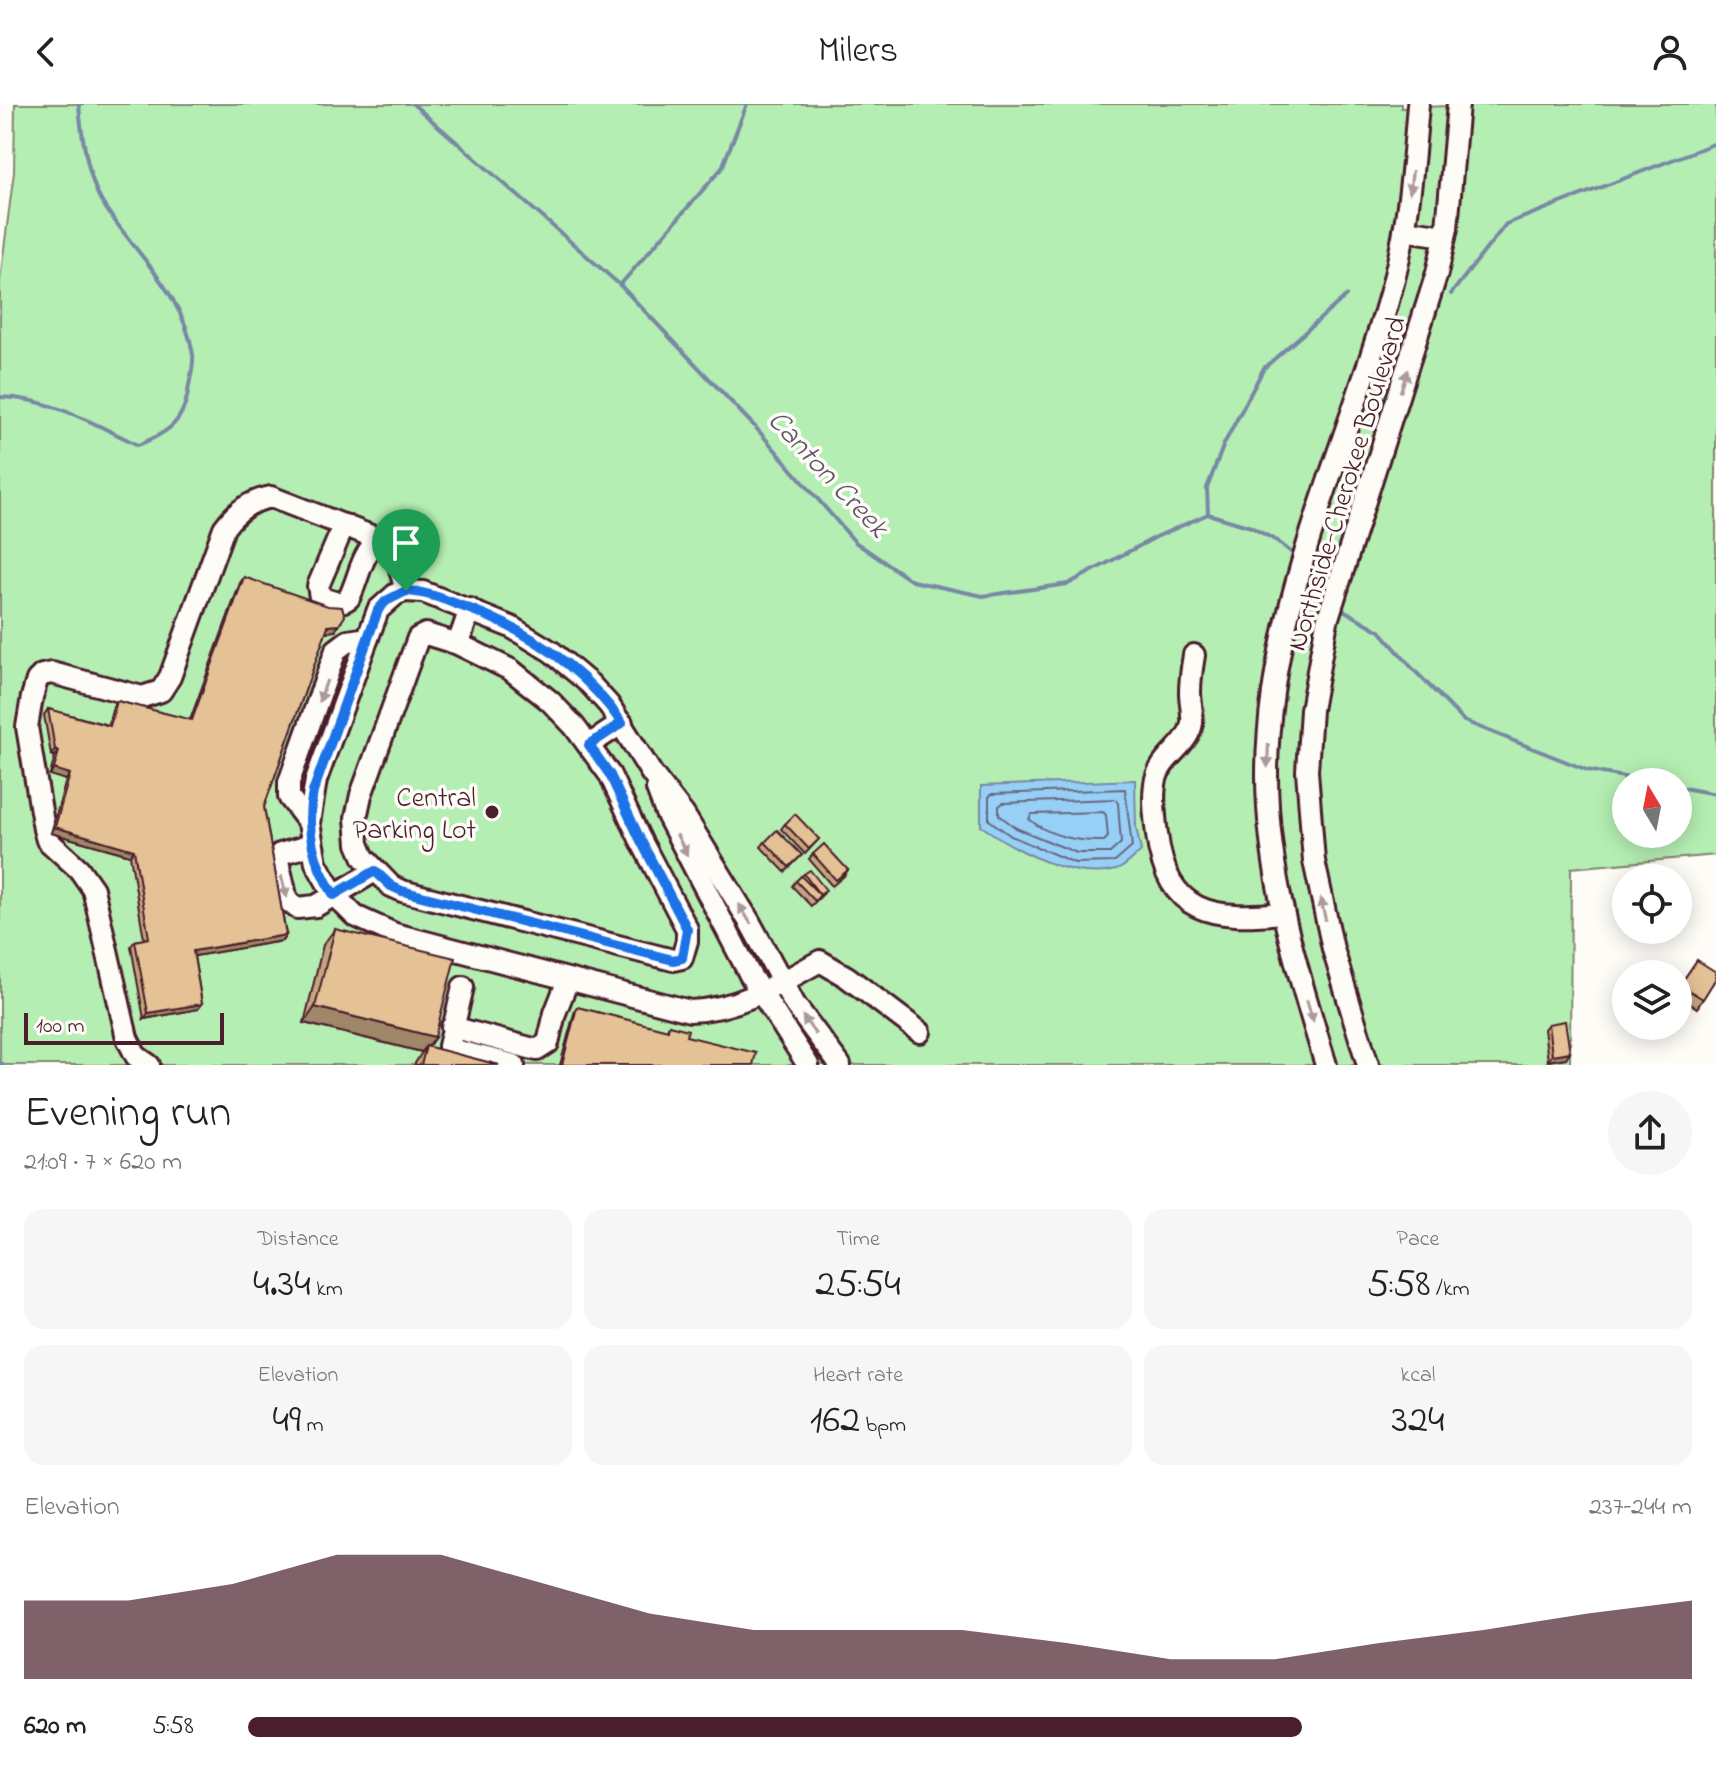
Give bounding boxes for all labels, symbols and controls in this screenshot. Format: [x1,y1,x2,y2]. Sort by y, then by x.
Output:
text: Milers [818,26,898,79]
icon: back [24,30,68,74]
icon: person [1648,30,1692,74]
one-way arrow [1404,170,1417,195]
street label: Northside-Cherokee Boulevard [1278,311,1419,656]
one-way arrow [1398,369,1411,393]
water label: Canton Creek [756,401,899,550]
pin [372,509,440,591]
icon: arrive [384,521,428,565]
one-way arrow [317,679,329,703]
one-way arrow [1261,744,1274,769]
north arrow [1612,768,1692,848]
map controls [1612,768,1692,1040]
place label: Central Parking Lot [353,779,476,852]
marker: Central Parking Lot [483,803,501,821]
one-way arrow [675,834,689,857]
button: locate [1612,864,1692,944]
one-way arrow [279,875,291,900]
one-way arrow [1316,897,1329,922]
one-way arrow [738,903,752,925]
button: layers [1612,960,1692,1040]
one-way arrow [1304,1000,1317,1024]
scale bar [24,1009,224,1045]
text: 100 m [36,1011,85,1043]
one-way arrow [802,1014,818,1035]
text: Evening run [24,1082,231,1146]
button: share [1608,1091,1692,1175]
text: 21:09 · 7 × 620 m [24,1144,182,1182]
text: Distance [257,1224,339,1256]
text: Time [836,1224,880,1256]
text: Pace [1397,1224,1439,1256]
text: 4.34 [253,1256,311,1315]
text: 25:54 [815,1256,901,1315]
text: 5:58 [1366,1256,1431,1315]
text: km [311,1274,343,1306]
text: /km [1431,1274,1470,1306]
text: Elevation [258,1360,338,1392]
text: Heart rate [813,1360,903,1392]
text: kcal [1401,1360,1435,1392]
text: 49 [272,1392,301,1451]
text: 162 [810,1392,860,1451]
text: 324 [1392,1392,1444,1451]
text: m [301,1410,324,1442]
text: bpm [860,1410,906,1442]
text: Elevation [24,1489,120,1527]
text: 237–244 m [1589,1489,1692,1527]
text: 620 m [24,1708,86,1746]
text: 5:58 [152,1708,194,1746]

